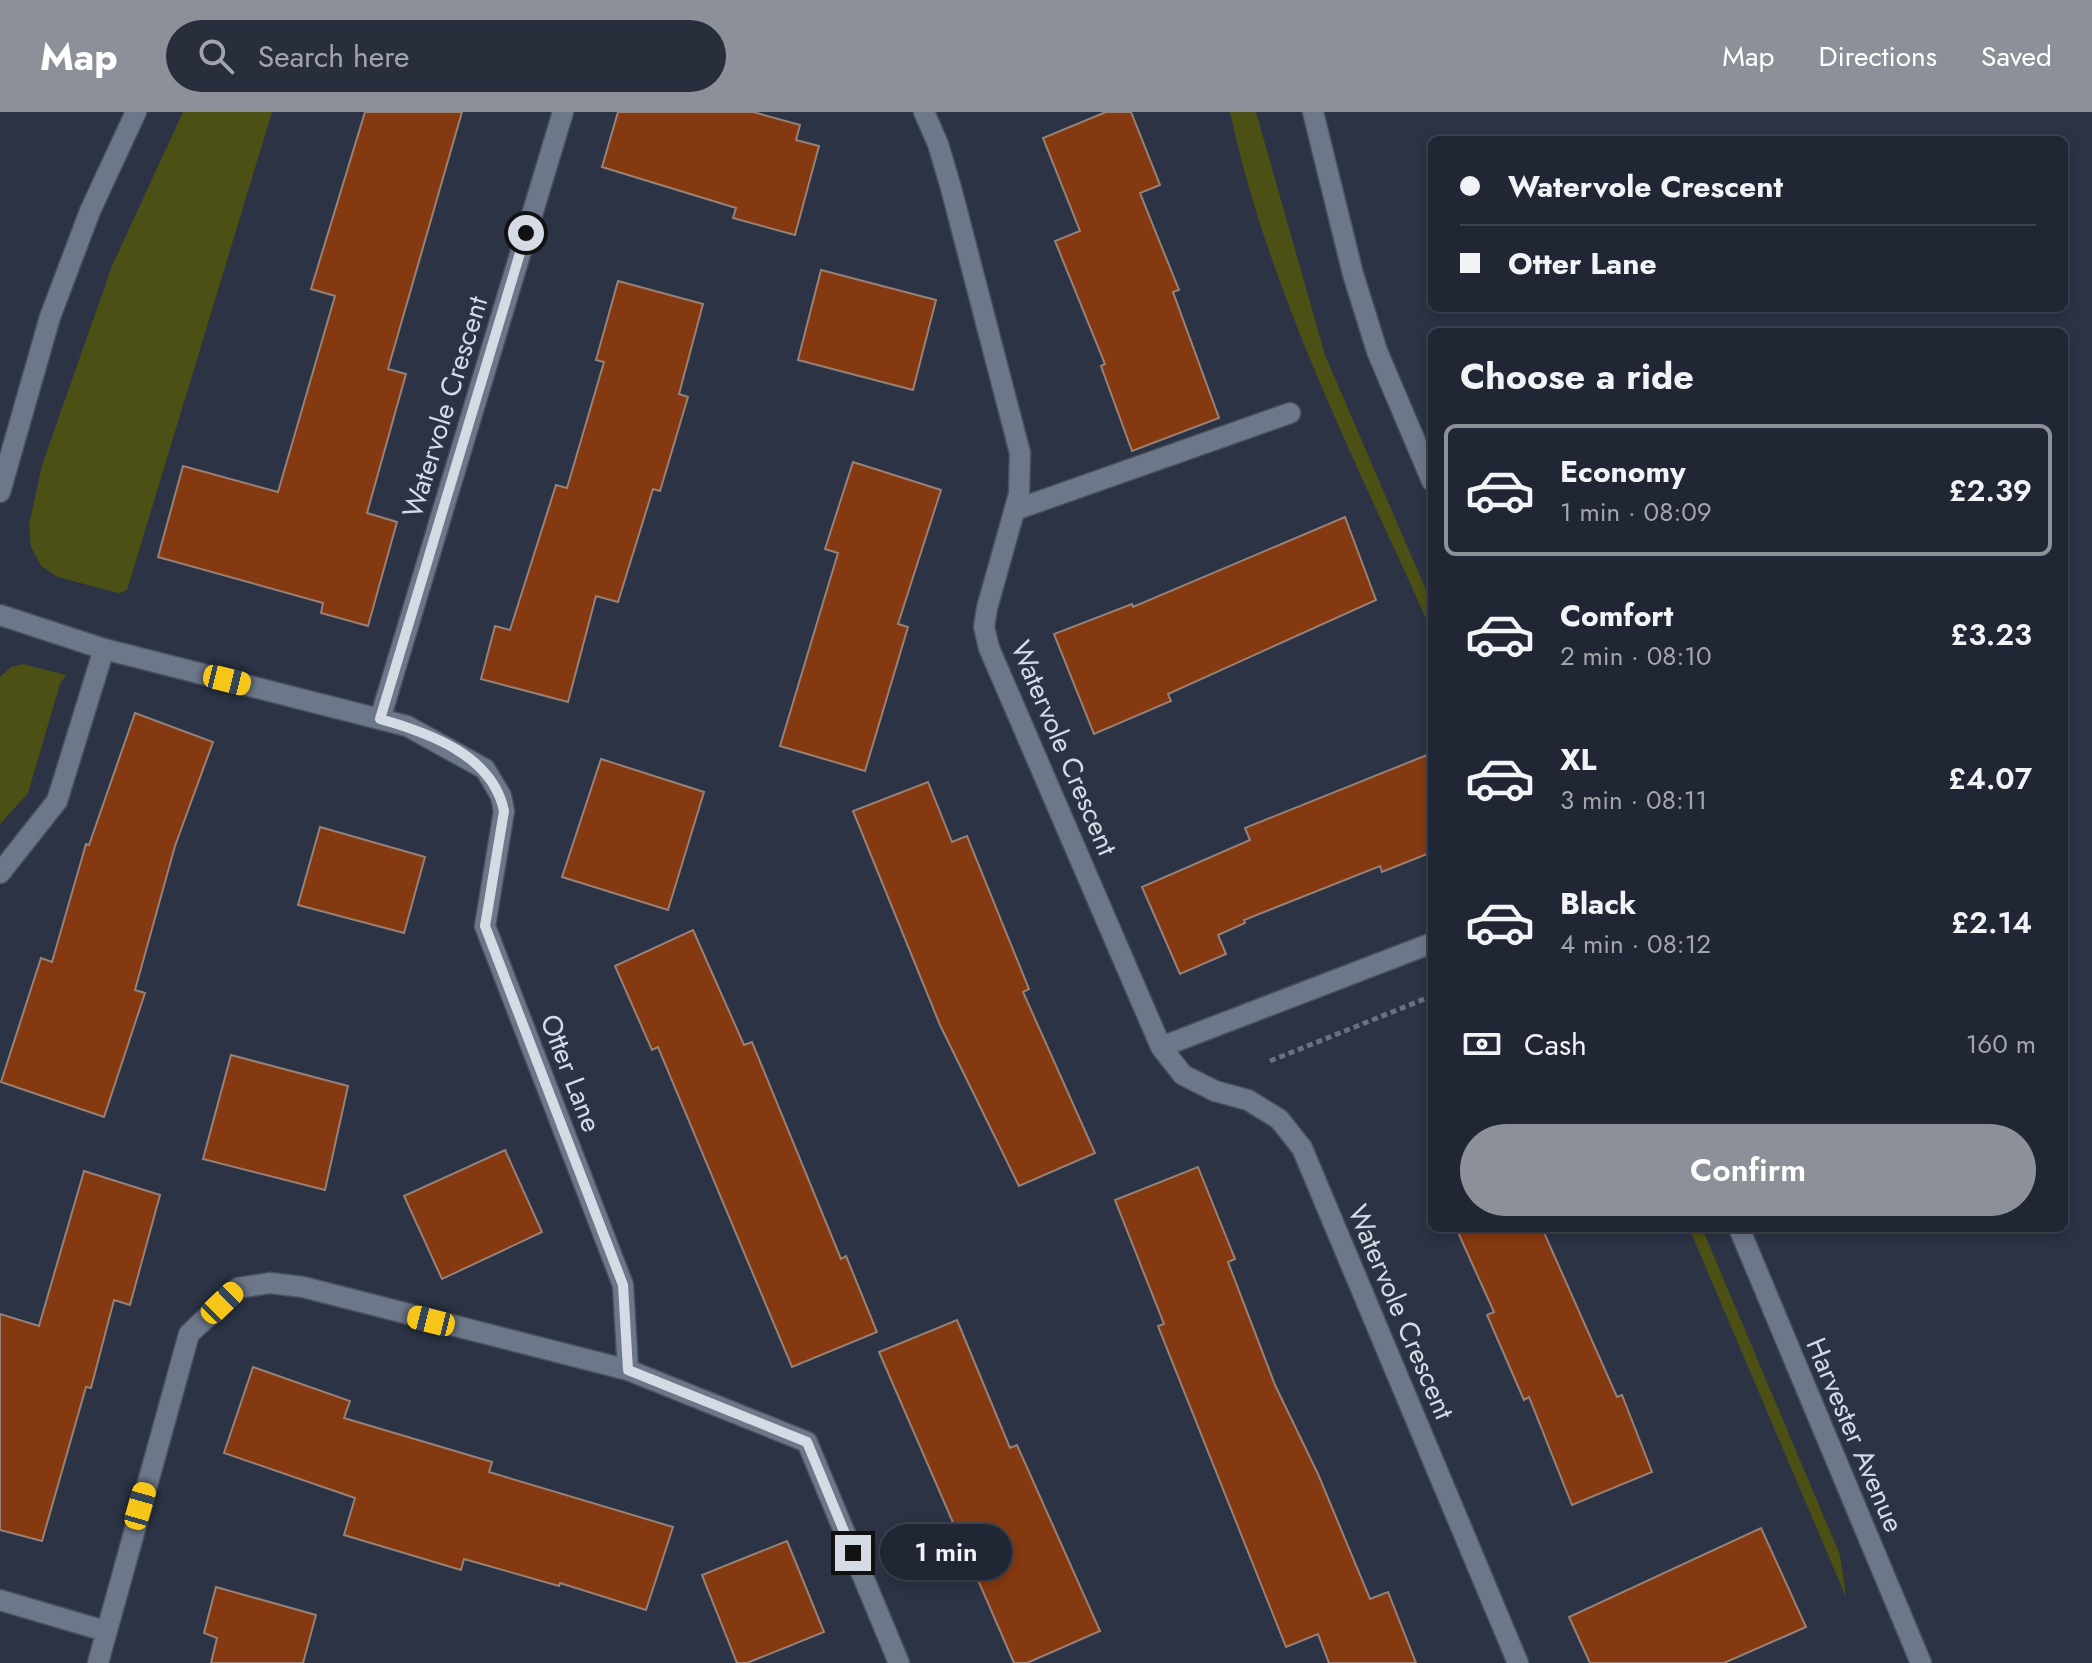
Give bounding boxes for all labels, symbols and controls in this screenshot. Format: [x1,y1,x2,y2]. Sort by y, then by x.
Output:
search box [166,20,726,92]
text: Map [40,29,118,84]
icon: search [194,34,238,78]
text: Search here [258,35,410,78]
text: Map [1722,36,1774,77]
text: Directions [1818,36,1937,77]
text: Saved [1981,36,2052,77]
text: Watervole Crescent [1508,165,1783,208]
route start [508,215,544,251]
text: Otter Lane [1508,242,1657,285]
street label: Watervole Crescent [392,291,498,523]
text: Choose a ride [1460,350,1694,402]
text: Economy [1560,450,1686,493]
icon: car [1464,454,1536,526]
text: £2.39 [1949,469,2032,512]
text: 1 min · 08:09 [1560,493,1712,531]
text: Comfort [1560,594,1673,637]
icon: car [1464,598,1536,670]
text: £3.23 [1950,613,2032,656]
street label: Watervole Crescent [1000,634,1128,862]
text: 2 min · 08:10 [1560,637,1712,675]
car [201,663,253,697]
text: XL [1560,738,1596,781]
icon: car [1464,742,1536,814]
text: £4.07 [1948,757,2032,800]
text: 3 min · 08:11 [1560,781,1707,819]
text: Black [1560,882,1636,925]
icon: car [1464,886,1536,958]
text: £2.14 [1951,901,2032,944]
text: 4 min · 08:12 [1560,925,1711,963]
street label: Otter Lane [530,1008,612,1138]
icon: cash [1460,1022,1504,1066]
text: Cash [1524,1023,1587,1066]
text: 160 m [1966,1025,2036,1063]
button: Confirm [1460,1124,2036,1216]
street label: Watervole Crescent [1337,1198,1465,1426]
car [196,1278,248,1328]
car [405,1304,457,1338]
street label: Harvester Avenue [1796,1331,1914,1539]
car [122,1480,158,1532]
callout: 1 min [881,1525,1013,1581]
text: 1 min [914,1533,978,1571]
route end [835,1535,871,1571]

